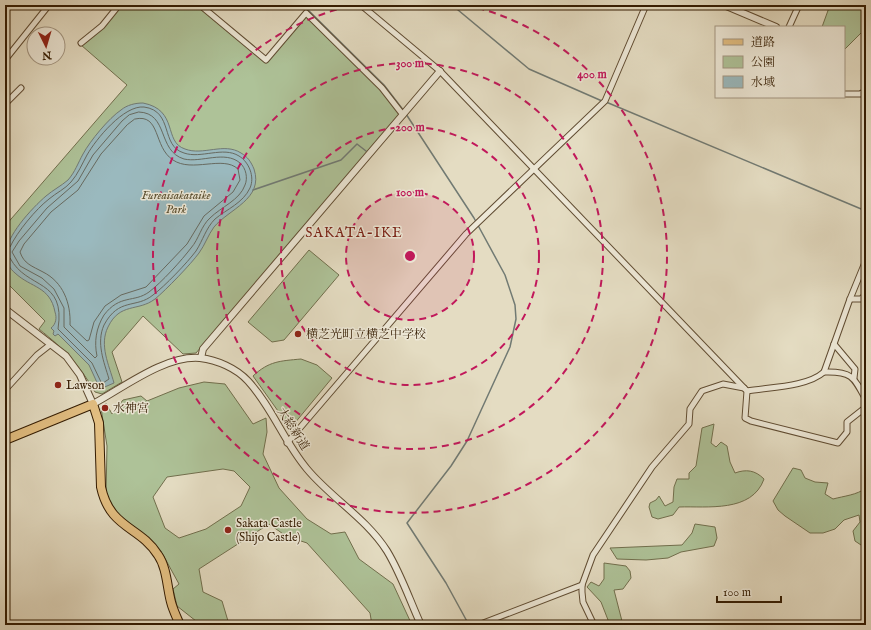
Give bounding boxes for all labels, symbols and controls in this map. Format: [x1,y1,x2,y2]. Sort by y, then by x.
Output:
north arrow [26,26,66,66]
legend [715,26,845,98]
text: 道路 [751,35,775,50]
text: N [41,47,53,62]
text: 公園 [751,55,775,70]
text: 300 m [396,56,425,71]
text: 400 m [577,67,608,82]
text: 水域 [751,75,775,90]
text: 200 m [395,120,425,135]
text: 100 m [396,185,425,200]
park label: Fureaisakataike Park [141,188,211,217]
district label: SAKATA-IKE [305,224,403,242]
centre of rings [403,249,417,263]
place label: 横芝光町立横芝中学校 [306,327,426,342]
marker: 横芝光町立横芝中学校 [293,329,303,339]
place label: Lawson [66,378,105,393]
marker: Lawson [53,380,63,390]
place label: 水神宮 [113,401,149,416]
marker: 水神宮 [100,403,110,413]
street label: 大総新道 [274,405,312,453]
place label: Sakata Castle (Shijo Castle) [236,516,302,545]
marker: Sakata Castle (Shijo Castle) [223,525,233,535]
scale bar [717,578,781,604]
text: 100 m [723,585,751,600]

